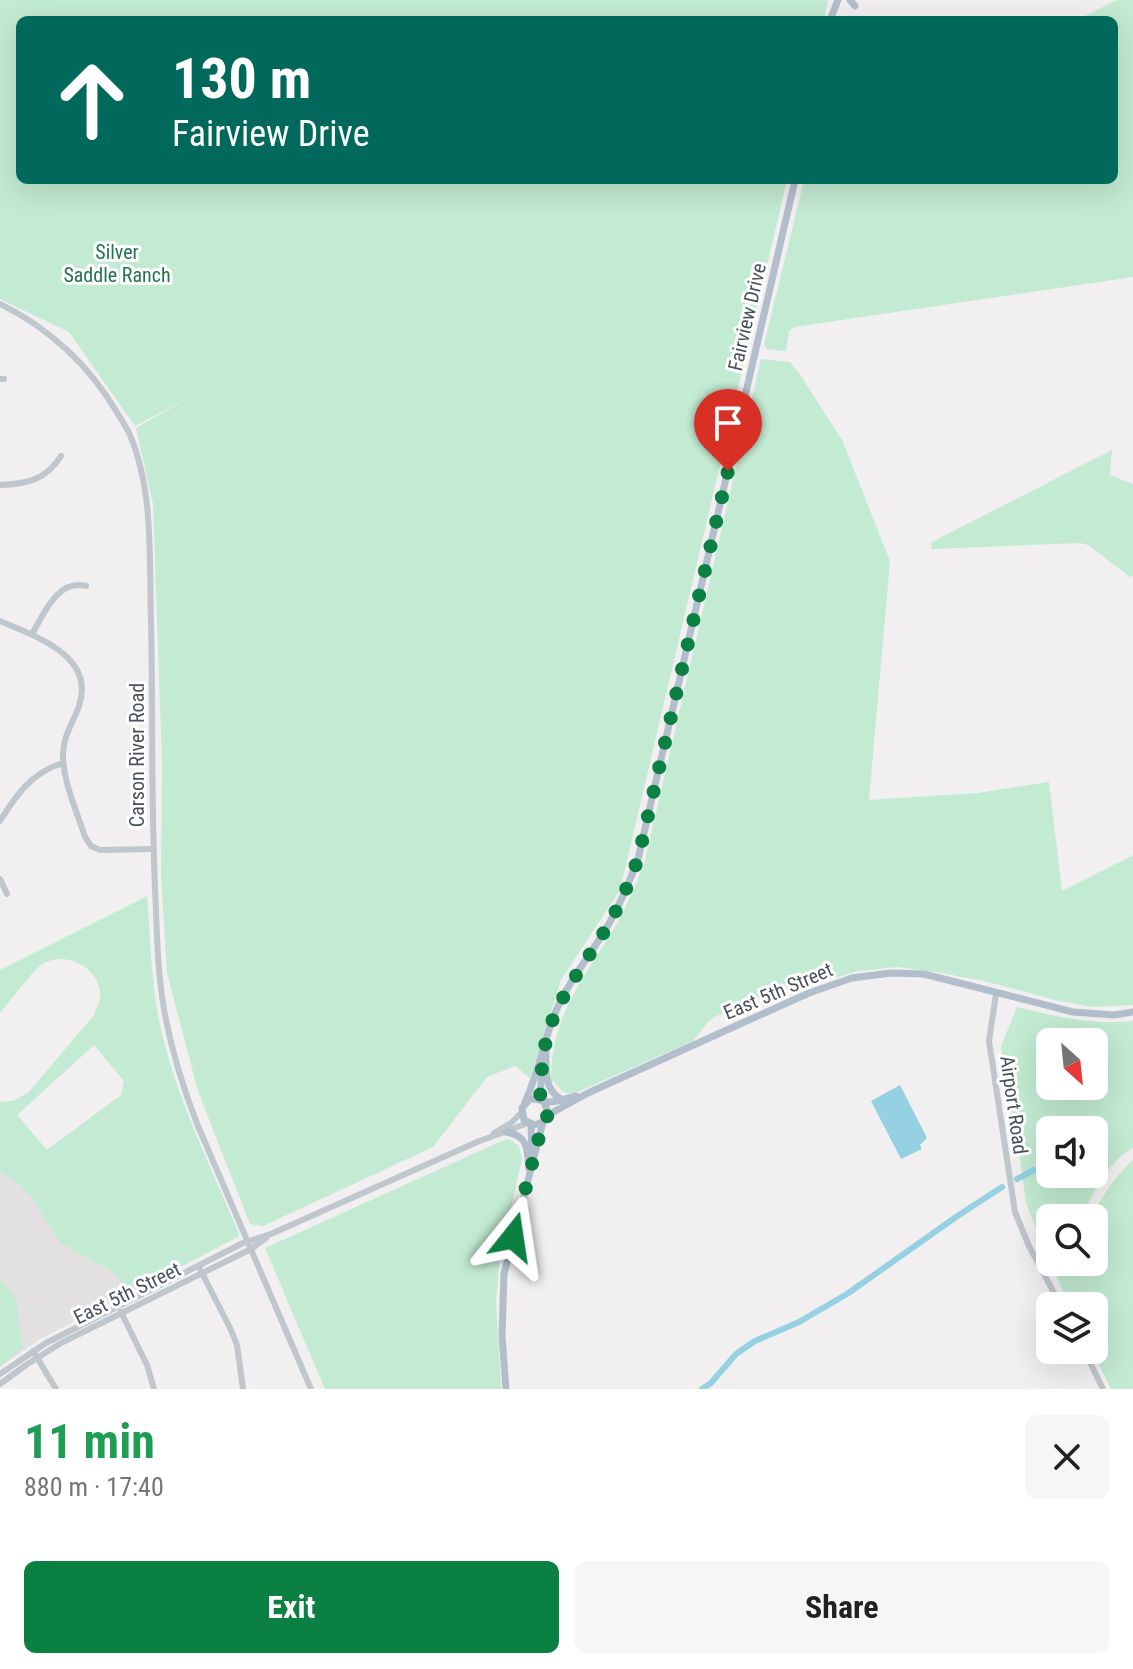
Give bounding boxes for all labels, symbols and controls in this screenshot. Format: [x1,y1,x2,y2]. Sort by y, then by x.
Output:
text: 130 m [172,46,311,112]
icon: ahead [40,48,144,152]
text: Fairview Drive [172,113,370,155]
park label: Silver Saddle Ranch [63,240,171,287]
street label: Fairview Drive [723,261,771,373]
pin [694,389,762,471]
icon: arrive [706,401,750,445]
street label: Carson River Road [125,683,149,827]
street label: East 5th Street [720,957,836,1025]
north arrow [1036,1028,1108,1100]
map controls [1036,1028,1108,1364]
street label: Airport Road [995,1054,1033,1156]
button: sound [1036,1116,1108,1188]
position arrow [471,1195,555,1279]
button: search [1036,1204,1108,1276]
street label: East 5th Street [70,1257,184,1329]
button: layers [1036,1292,1108,1364]
text: 11 min [24,1413,155,1470]
button: close [1025,1415,1109,1499]
text: 880 m · 17:40 [24,1472,164,1502]
button: Exit [24,1561,559,1653]
button: Share [575,1561,1109,1653]

